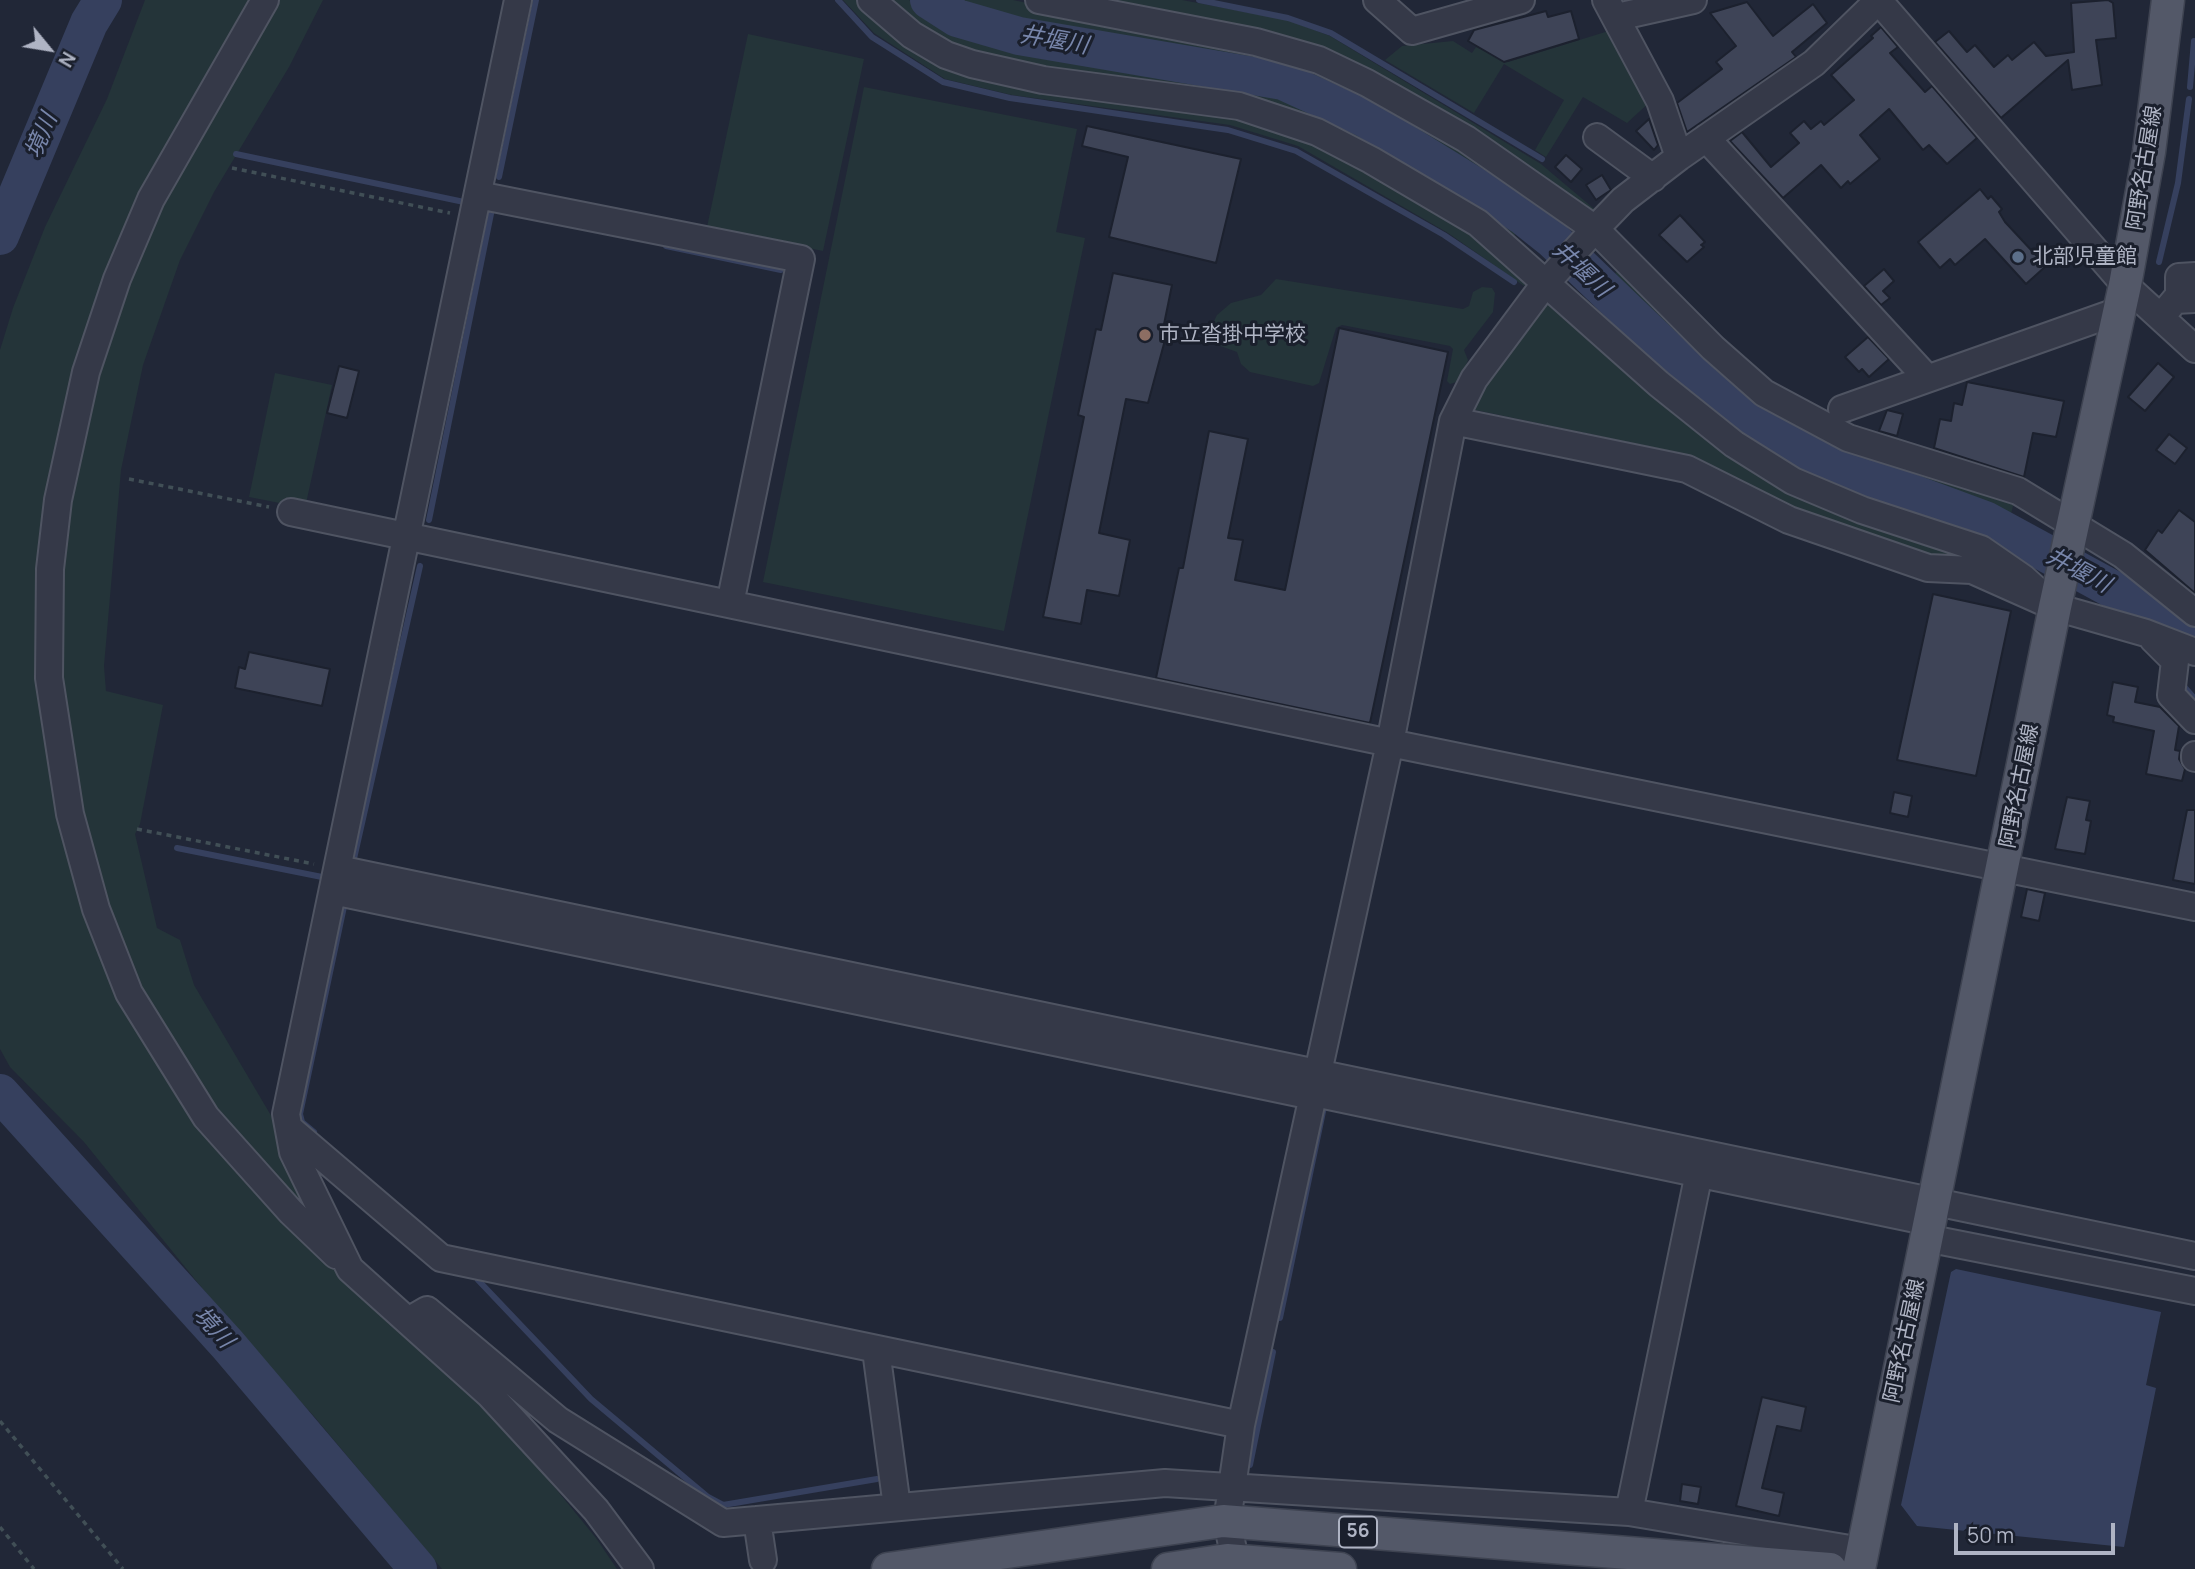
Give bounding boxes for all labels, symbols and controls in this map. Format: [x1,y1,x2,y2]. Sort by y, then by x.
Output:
north arrow [14,14,84,84]
water label: 井堰川 [1018,21,1090,61]
text: N [53,47,82,72]
street label: 阿野名古屋線 [2123,104,2167,232]
water label: 境川 [20,109,64,163]
water label: 井堰川 [1546,236,1616,304]
place label: 北部児童館 [2032,244,2137,270]
marker: 北部児童館 [2010,249,2026,265]
place label: 市立沓掛中学校 [1159,322,1306,348]
marker: 市立沓掛中学校 [1137,327,1153,343]
water label: 井堰川 [2041,543,2115,599]
street label: 阿野名古屋線 [1996,722,2044,850]
street label: 阿野名古屋線 [1880,1277,1930,1405]
water label: 境川 [187,1302,239,1354]
scale bar [1957,1510,2118,1554]
road number: 56 [1339,1516,1377,1548]
text: 50 m [1967,1521,2014,1549]

